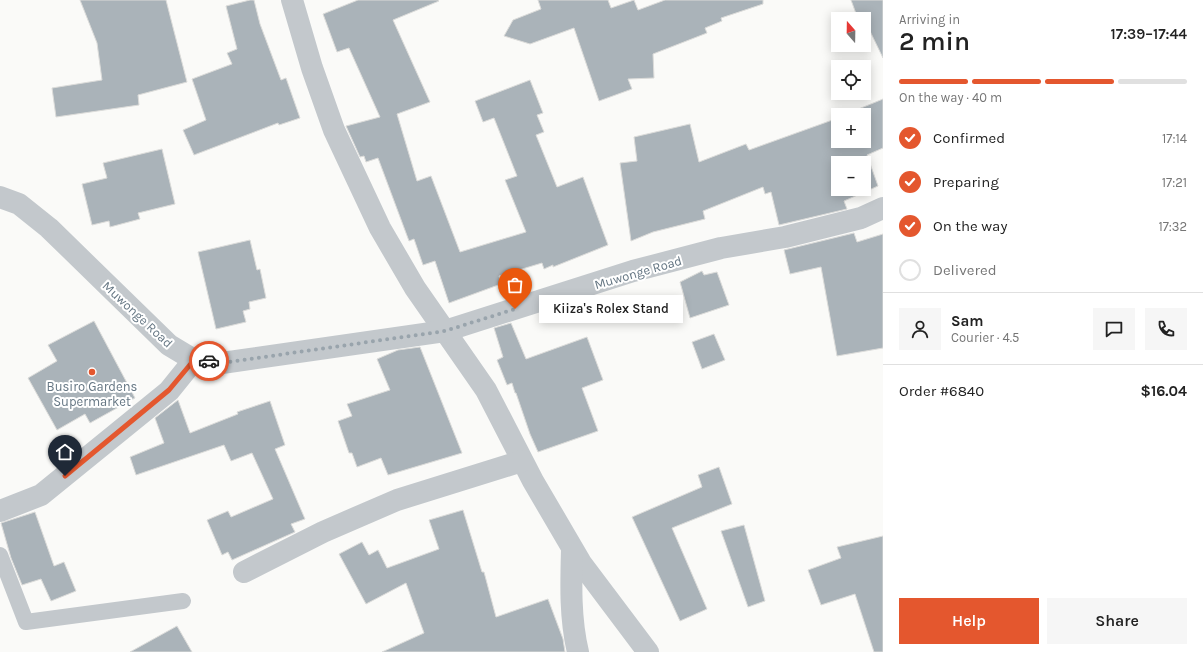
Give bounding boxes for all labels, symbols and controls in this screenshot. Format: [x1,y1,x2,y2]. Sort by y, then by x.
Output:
north arrow [831,12,871,52]
map controls [831,12,871,196]
text: Arriving in [899,12,960,27]
text: 17:39–17:44 [1111,25,1187,43]
text: 2 min [899,26,970,57]
button: locate [831,60,871,100]
text: On the way · 40 m [899,90,1002,105]
button: + [831,108,871,148]
icon: check [899,127,921,149]
text: Confirmed [933,129,1005,147]
text: 17:14 [1162,131,1187,146]
button: − [831,156,871,196]
icon: check [899,171,921,193]
text: Preparing [933,173,999,191]
text: 17:21 [1162,175,1187,190]
icon: check [899,215,921,237]
text: On the way [933,217,1007,235]
text: 17:32 [1158,219,1187,234]
street label: Muwonge Road [593,253,684,292]
text: Delivered [933,261,997,279]
pin [498,268,532,309]
icon: bag [504,274,526,296]
street label: Muwonge Road [100,278,176,351]
callout: Kiiza's Rolex Stand [539,295,683,323]
text: Kiiza's Rolex Stand [553,301,669,316]
button: person [899,308,941,350]
button: chat [1093,308,1135,350]
button: phone [1145,308,1187,350]
text: Sam [951,312,984,330]
text: Courier · 4.5 [951,330,1019,345]
courier [189,341,229,381]
icon: car [198,350,220,372]
marker: Busiro Gardens Supermarket [87,367,97,377]
place label: Busiro Gardens Supermarket [47,379,138,409]
text: Order #6840 [899,382,984,400]
text: $16.04 [1141,382,1187,400]
pin [48,435,82,476]
icon: home [54,441,76,463]
button: Help [899,598,1039,644]
button: Share [1047,598,1187,644]

